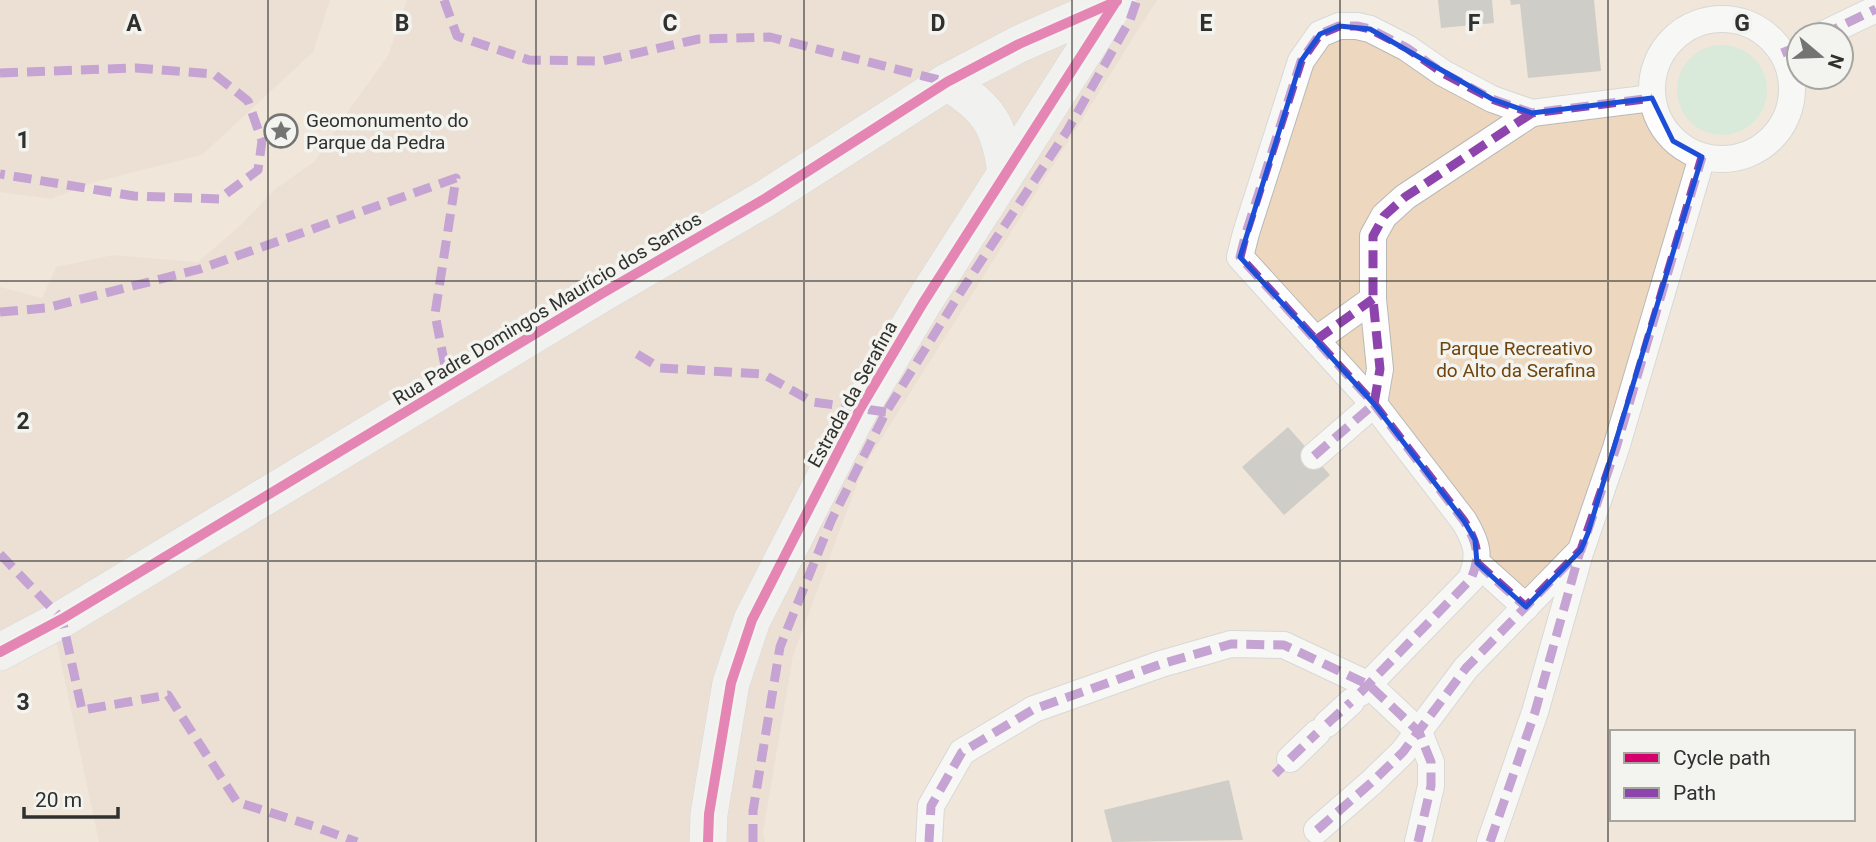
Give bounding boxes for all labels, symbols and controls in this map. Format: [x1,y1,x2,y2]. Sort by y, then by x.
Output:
text: A [126,10,142,37]
text: B [395,10,409,37]
text: C [662,10,678,37]
text: D [931,10,945,37]
text: E [1200,10,1213,37]
text: F [1468,10,1481,37]
text: G [1734,10,1750,37]
north arrow [1785,21,1855,91]
text: N [1823,51,1849,71]
place label: Geomonumento do Parque da Pedra [306,109,469,154]
place icon: Geomonumento do Parque da Pedra [262,112,300,150]
text: 1 [16,127,30,154]
street label: Rua Padre Domingos Maurício dos Santos [389,207,706,410]
street label: Estrada da Serafina [803,317,902,471]
park label: Parque Recreativo do Alto da Serafina [1436,337,1596,382]
text: 2 [16,408,30,435]
text: 3 [16,689,30,716]
legend [1610,730,1855,821]
text: Cycle path [1673,746,1771,770]
scale bar [24,776,119,820]
text: Path [1673,781,1716,805]
text: 20 m [35,788,82,812]

